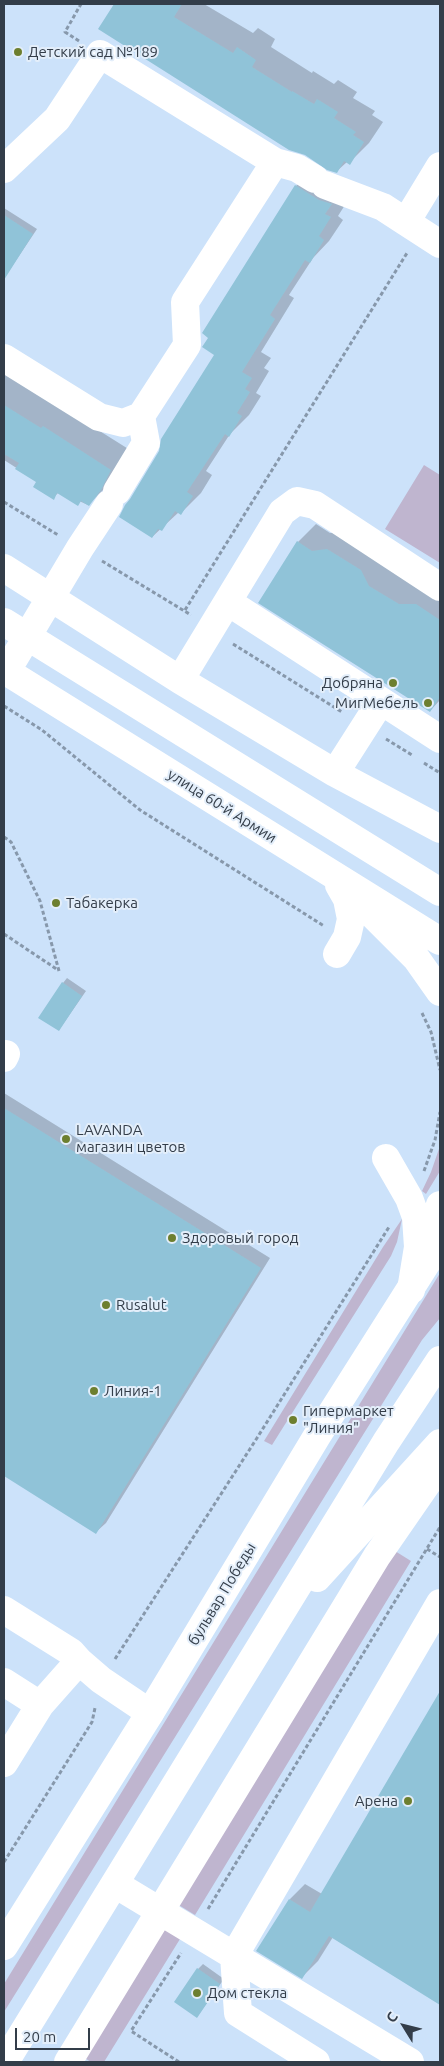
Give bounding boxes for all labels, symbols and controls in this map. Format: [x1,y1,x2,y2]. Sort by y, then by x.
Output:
place label: Детский сад №189 [28,43,158,61]
marker: Детский сад №189 [12,46,24,58]
place label: Добряна [322,674,383,692]
marker: Добряна [387,677,399,689]
place label: МигМебель [335,694,418,712]
marker: МигМебель [422,697,434,709]
street label: улица 60-й Армии [164,765,280,847]
place label: Табакерка [66,894,138,912]
marker: Табакерка [50,897,62,909]
place label: LAVANDA магазин цветов [76,1121,186,1156]
marker: LAVANDA магазин цветов [60,1133,72,1145]
place label: Здоровый город [182,1229,298,1247]
marker: Здоровый город [166,1232,178,1244]
place label: Rusalut [116,1296,167,1314]
marker: Rusalut [100,1299,112,1311]
place label: Линия-1 [104,1382,162,1400]
marker: Линия-1 [88,1385,100,1397]
place label: Гипермаркет "Линия" [303,1402,394,1437]
marker: Гипермаркет "Линия" [287,1414,299,1426]
street label: бульвар Победы [184,1539,260,1649]
place label: Арена [355,1792,398,1810]
marker: Арена [402,1795,414,1807]
place label: Дом стекла [207,1984,287,2002]
marker: Дом стекла [191,1987,203,1999]
north arrow [379,2001,429,2051]
text: С [383,2009,401,2026]
scale bar [18,2018,92,2050]
text: 20 m [23,2028,56,2045]

